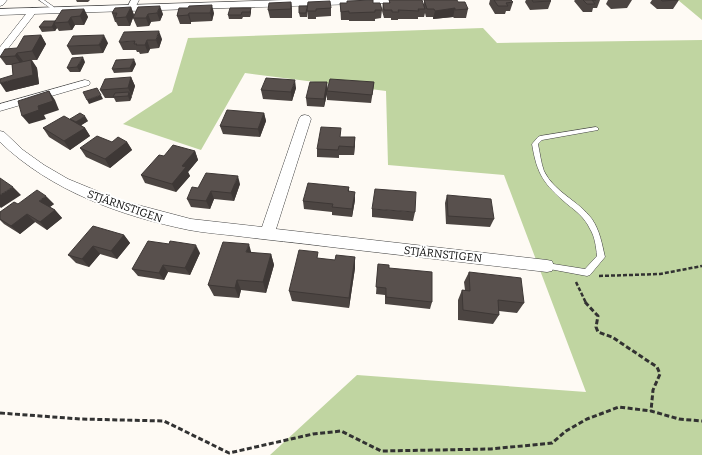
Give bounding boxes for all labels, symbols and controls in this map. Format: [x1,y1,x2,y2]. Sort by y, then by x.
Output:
street label: STJÄRNSTIGEN [85,188,164,226]
street label: STJÄRNSTIGEN [403,244,483,265]

